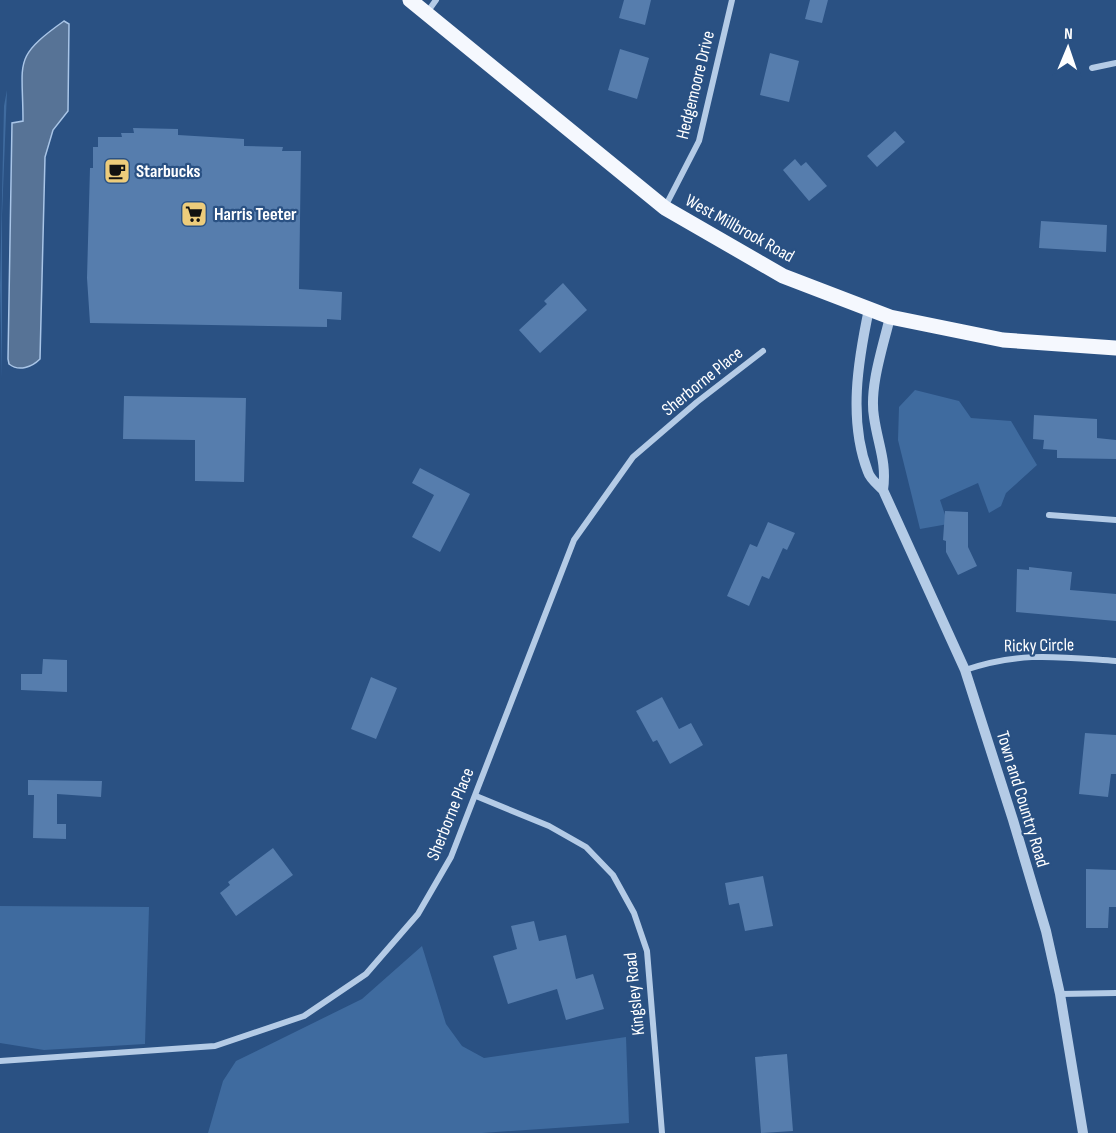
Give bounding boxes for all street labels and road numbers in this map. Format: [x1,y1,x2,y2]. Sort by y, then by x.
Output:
street label: Hedgemoore Drive [672,29,719,142]
street label: West Millbrook Road [682,190,798,267]
street label: Sherborne Place [658,342,747,420]
street label: Ricky Circle [1004,634,1074,657]
street label: Town and Country Road [992,729,1053,870]
street label: Sherborne Place [422,765,479,864]
street label: Kingsley Road [620,951,649,1036]

